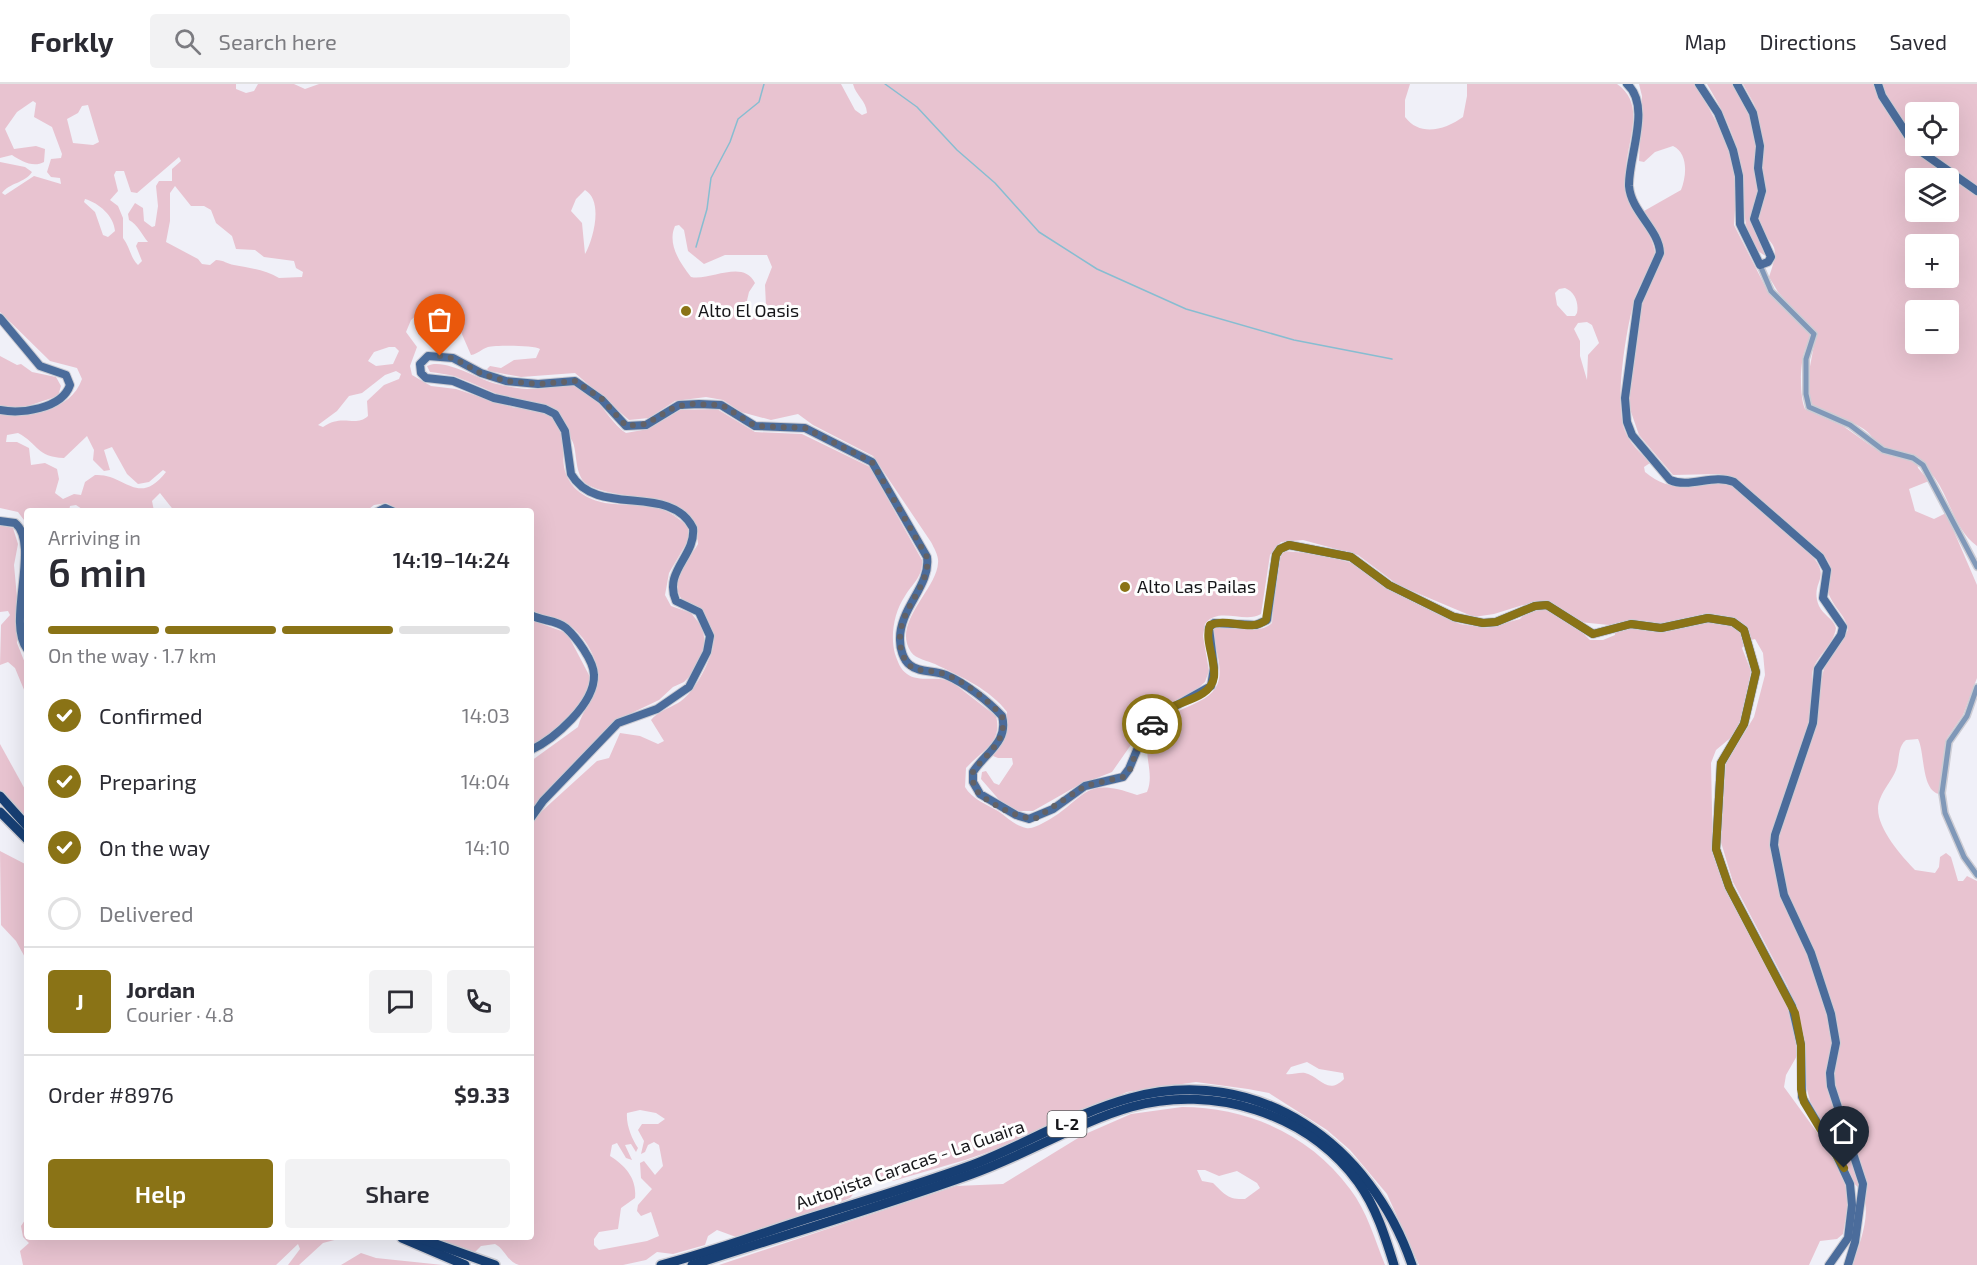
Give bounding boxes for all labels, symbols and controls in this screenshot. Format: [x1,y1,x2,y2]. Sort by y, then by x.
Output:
search box [150,14,570,68]
text: Forkly [30,24,114,58]
icon: search [171,25,204,58]
text: Search here [219,28,337,54]
text: Map [1684,29,1727,54]
text: Directions [1760,29,1856,54]
text: Saved [1889,29,1947,54]
map controls [1905,102,1959,354]
button: locate [1905,102,1959,156]
button: layers [1905,168,1959,222]
button: + [1905,234,1959,288]
pin [414,294,465,356]
place label: Alto El Oasis [698,299,799,321]
button: − [1905,300,1959,354]
icon: bag [423,303,456,336]
marker: Alto El Oasis [679,304,693,318]
text: Arriving in [48,525,141,549]
text: 14:19–14:24 [393,546,510,572]
text: 6 min [48,548,147,595]
place label: Alto Las Pailas [1137,575,1256,597]
marker: Alto Las Pailas [1118,580,1132,594]
text: On the way · 1.7 km [48,643,217,667]
courier [1122,694,1182,754]
icon: check [48,699,81,732]
text: Confirmed [99,702,203,728]
text: 14:03 [462,703,510,727]
icon: car [1136,708,1169,741]
icon: check [48,765,81,798]
text: Preparing [99,768,197,794]
text: 14:04 [461,769,510,793]
icon: check [48,831,81,864]
text: On the way [99,834,210,860]
text: 14:10 [465,835,510,859]
text: Delivered [99,900,194,926]
button: chat [369,970,432,1033]
button: phone [447,970,510,1033]
text: Jordan [126,976,195,1002]
text: J [75,988,84,1014]
text: Courier · 4.8 [126,1002,234,1026]
text: Order #8976 [48,1081,174,1107]
text: $9.33 [454,1081,510,1107]
pin [1818,1106,1869,1168]
road number: L-2 [1048,1111,1086,1137]
street label: Autopista Caracas - La Guaira [792,1114,1027,1214]
icon: home [1827,1115,1860,1148]
button: Help [48,1159,273,1228]
button: Share [285,1159,510,1228]

